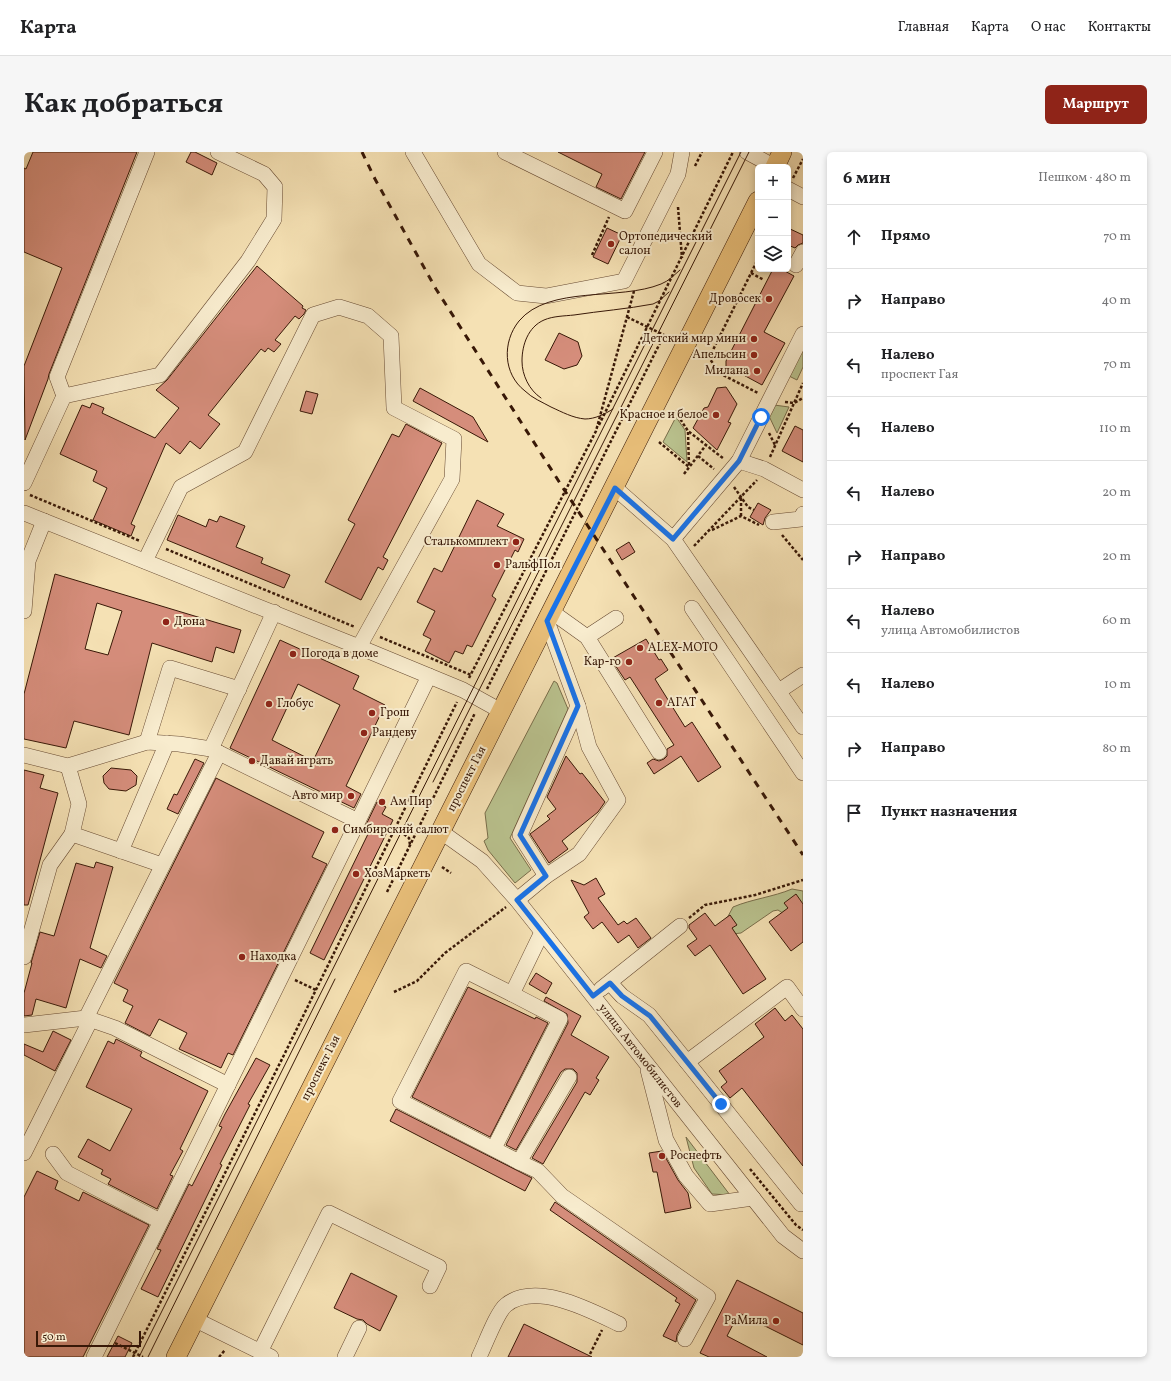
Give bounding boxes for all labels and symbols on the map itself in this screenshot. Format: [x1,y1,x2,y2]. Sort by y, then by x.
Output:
place label: Ортопедический салон [619,229,712,259]
marker: Ортопедический салон [606,239,616,249]
place label: Дровосек [709,291,762,307]
marker: Дровосек [764,294,774,304]
place label: Детский мир мини [642,331,746,347]
marker: Детский мир мини [749,334,759,344]
place label: Апельсин [693,347,746,363]
marker: Апельсин [749,350,759,360]
place label: Милана [705,363,749,379]
marker: Милана [752,366,762,376]
place label: Красное и белое [619,407,708,423]
route start [752,408,770,426]
marker: Красное и белое [711,410,721,420]
place label: Сталькомплект [424,534,508,550]
marker: Сталькомплект [511,537,521,547]
place label: РальфПол [505,557,561,573]
marker: РальфПол [492,560,502,570]
place label: Дюна [174,614,205,630]
marker: Дюна [161,617,171,627]
place label: ALEX-MOTO [648,640,718,656]
marker: ALEX-MOTO [635,643,645,653]
place label: Погода в доме [301,646,379,662]
marker: Погода в доме [288,649,298,659]
place label: Кар-го [584,654,621,670]
marker: Кар-го [624,657,634,667]
place label: АГАТ [667,695,696,711]
place label: Глобус [277,696,314,712]
marker: АГАТ [654,698,664,708]
marker: Глобус [264,699,274,709]
place label: Грош [380,705,410,721]
marker: Грош [367,708,377,718]
place label: Рандеву [372,725,417,741]
marker: Рандеву [359,728,369,738]
street label: проспект Гая [444,744,490,814]
place label: Давай играть [260,753,333,769]
marker: Давай играть [247,756,257,766]
place label: Авто мир [292,788,343,804]
marker: Авто мир [346,791,356,801]
place label: Ам Пир [390,794,432,810]
marker: Ам Пир [377,797,387,807]
place label: Симбирский салют [343,822,449,838]
marker: Симбирский салют [330,825,340,835]
place label: ХозМаркеть [364,866,431,882]
marker: ХозМаркеть [351,869,361,879]
place label: Находка [250,949,296,965]
marker: Находка [237,952,247,962]
street label: улица Автомобилистов [594,1001,686,1111]
street label: проспект Гая [298,1033,344,1103]
route end [712,1095,730,1113]
place label: Роснефть [670,1148,722,1164]
marker: Роснефть [657,1151,667,1161]
place label: РаМила [724,1313,768,1329]
marker: РаМила [771,1316,781,1326]
scale bar [36,1329,141,1348]

